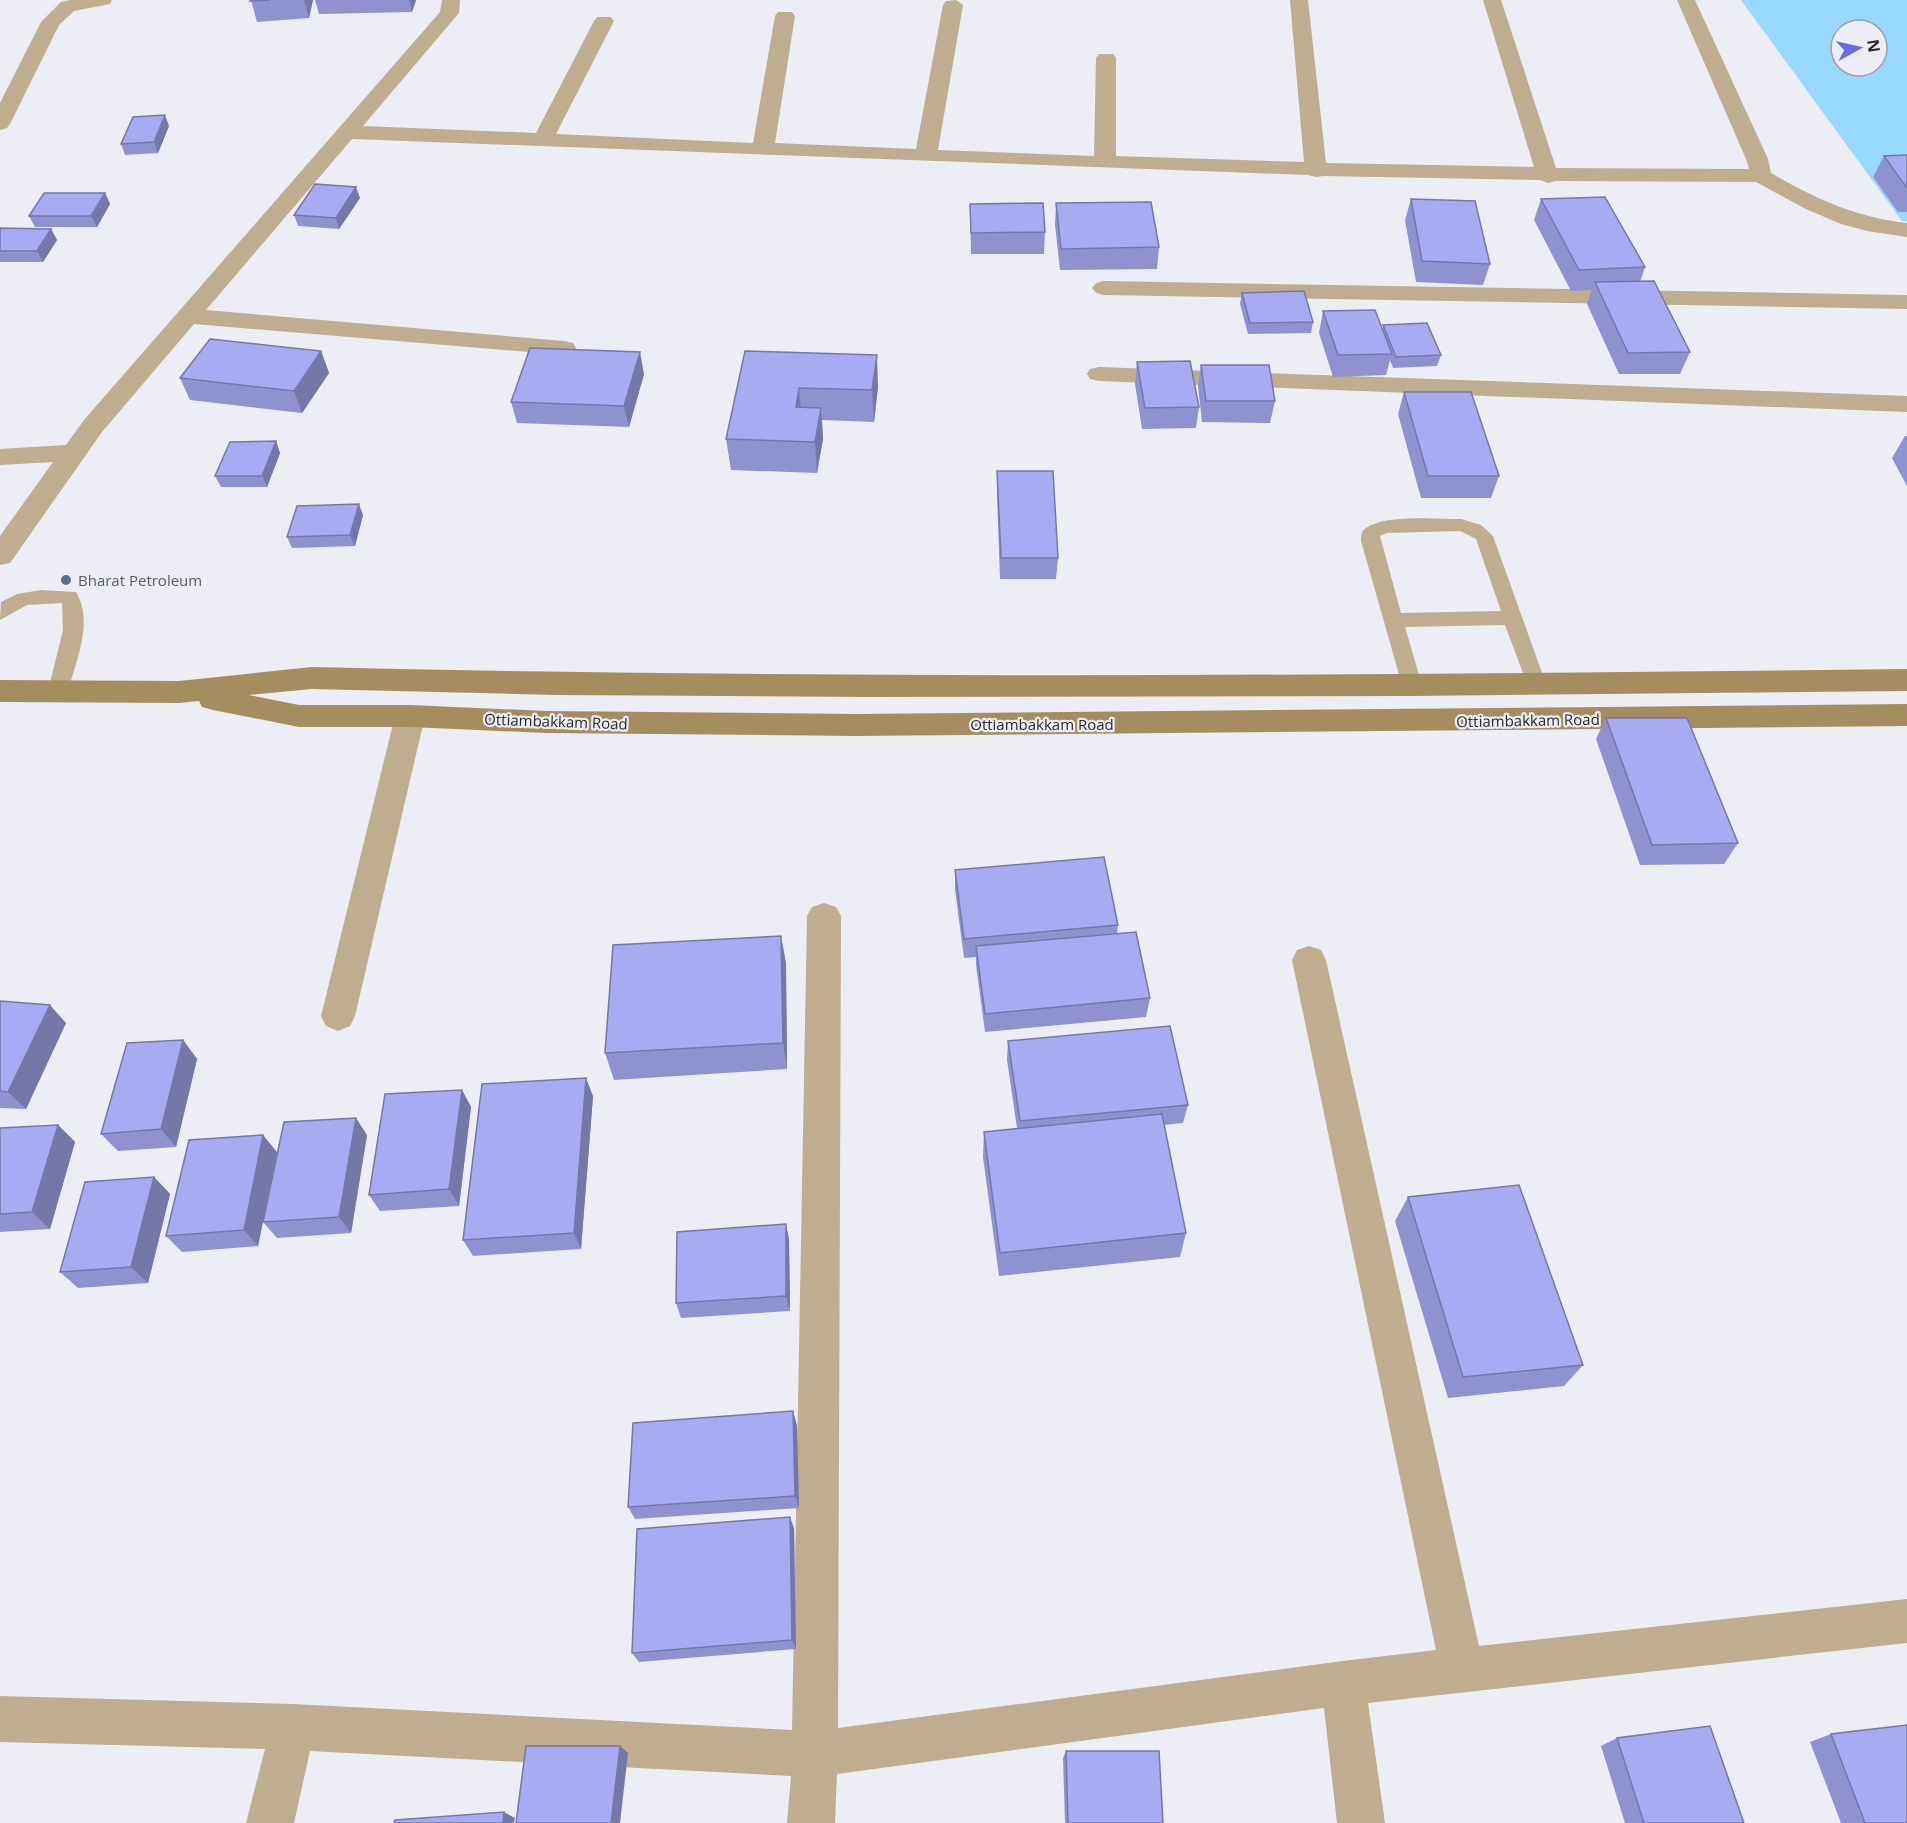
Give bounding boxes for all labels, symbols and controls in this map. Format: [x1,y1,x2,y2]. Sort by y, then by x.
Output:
north arrow [1829,18,1889,78]
text: N [1862,38,1886,54]
place label: Bharat Petroleum [78,570,202,590]
marker: Bharat Petroleum [59,573,73,587]
street label: Ottiambakkam Road [484,709,628,733]
street label: Ottiambakkam Road [1456,709,1600,731]
street label: Ottiambakkam Road [970,714,1114,734]

